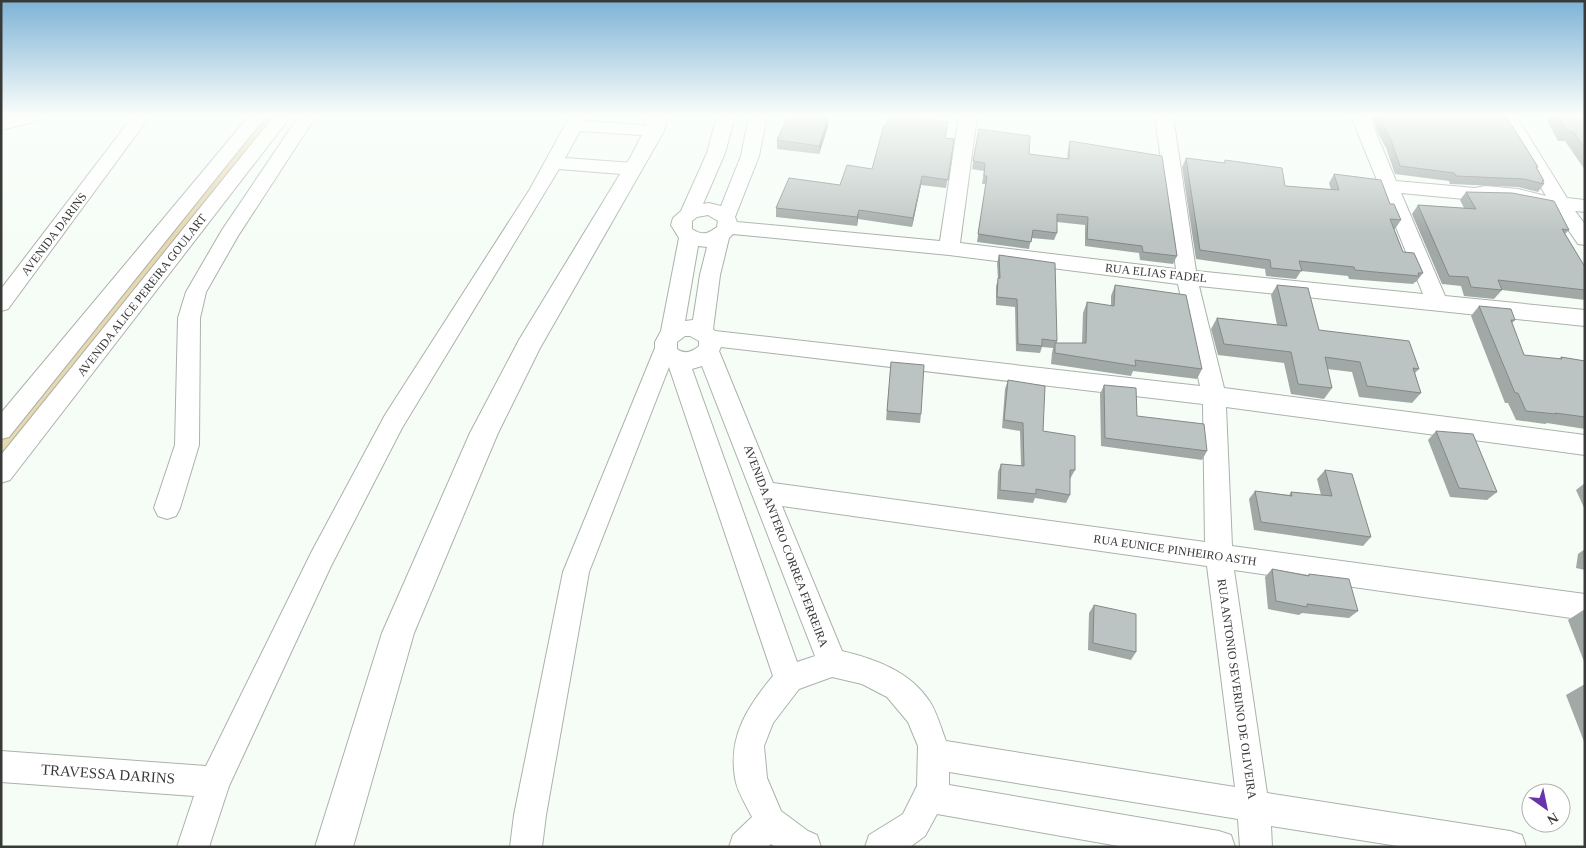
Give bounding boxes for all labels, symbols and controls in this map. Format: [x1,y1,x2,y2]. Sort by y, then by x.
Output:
street label: AVENIDA DARINS [18,190,90,278]
street label: AVENIDA ALICE PEREIRA GOULART [74,211,210,379]
street label: RUA ELIAS FADEL [1104,261,1208,285]
street label: AVENIDA ANTERO CORREA FERREIRA [741,443,831,649]
street label: RUA EUNICE PINHEIRO ASTH [1093,532,1258,568]
street label: RUA ANTONIO SEVERINO DE OLIVEIRA [1215,578,1259,800]
street label: TRAVESSA DARINS [40,761,176,787]
north arrow [1521,783,1571,833]
text: N [1544,809,1561,828]

